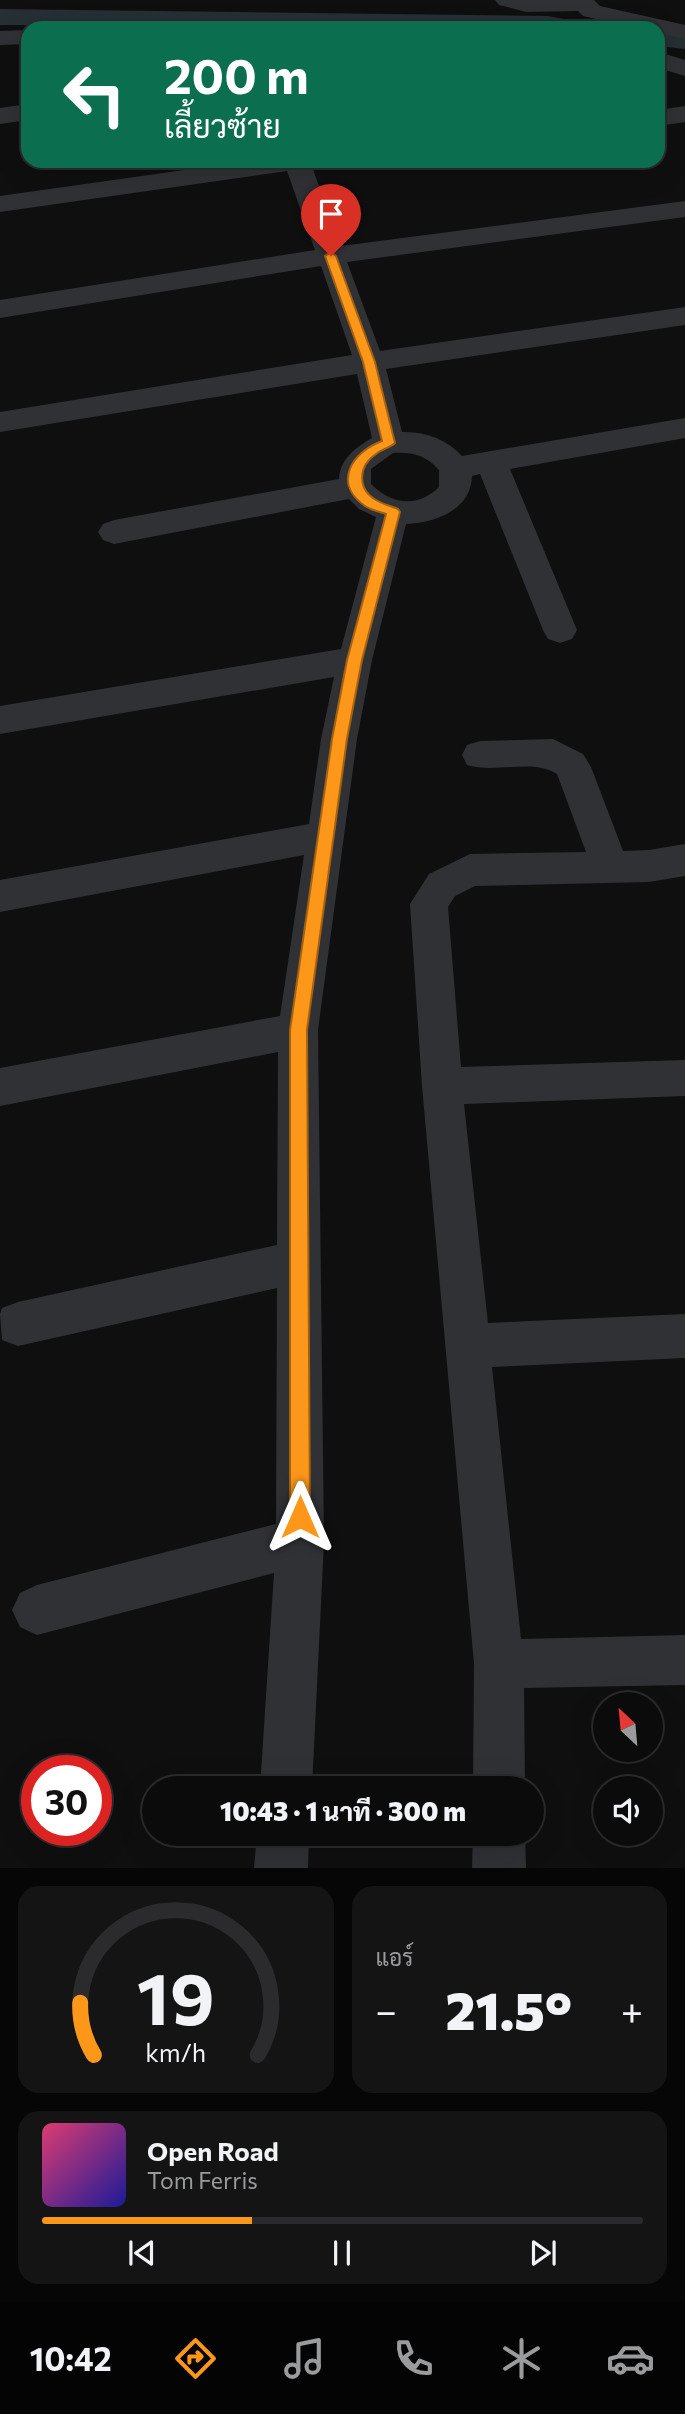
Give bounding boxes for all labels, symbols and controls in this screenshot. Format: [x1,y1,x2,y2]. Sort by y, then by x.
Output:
text: 200 m [164,44,309,104]
icon: left [49,49,140,140]
text: เลี้ยวซ้าย [164,105,281,145]
pin [301,184,361,256]
icon: arrive [312,195,350,233]
position arrow [263,1480,337,1554]
north arrow [593,1692,663,1762]
map controls [593,1692,663,1846]
speed limit sign: 30 [21,1755,112,1846]
button: sound [593,1776,663,1846]
text: 10:43 · 1 นาที · 300 m [220,1795,466,1826]
text: แอร์ [376,1943,413,1971]
text: 19 [137,1952,215,2041]
text: 21.5° [446,1977,572,2041]
text: − [376,1986,397,2033]
text: + [621,1986,643,2033]
text: km/h [145,2037,206,2067]
text: Open Road [147,2135,279,2166]
text: Tom Ferris [147,2166,258,2194]
icon: previous [123,2234,161,2272]
icon: pause [323,2234,361,2272]
icon: next [524,2234,562,2272]
icon: directions [171,2334,220,2383]
icon: music [280,2334,329,2383]
icon: phone [389,2334,438,2383]
icon: climate [497,2334,546,2383]
icon: car [606,2334,655,2383]
text: 10:42 [30,2338,112,2378]

